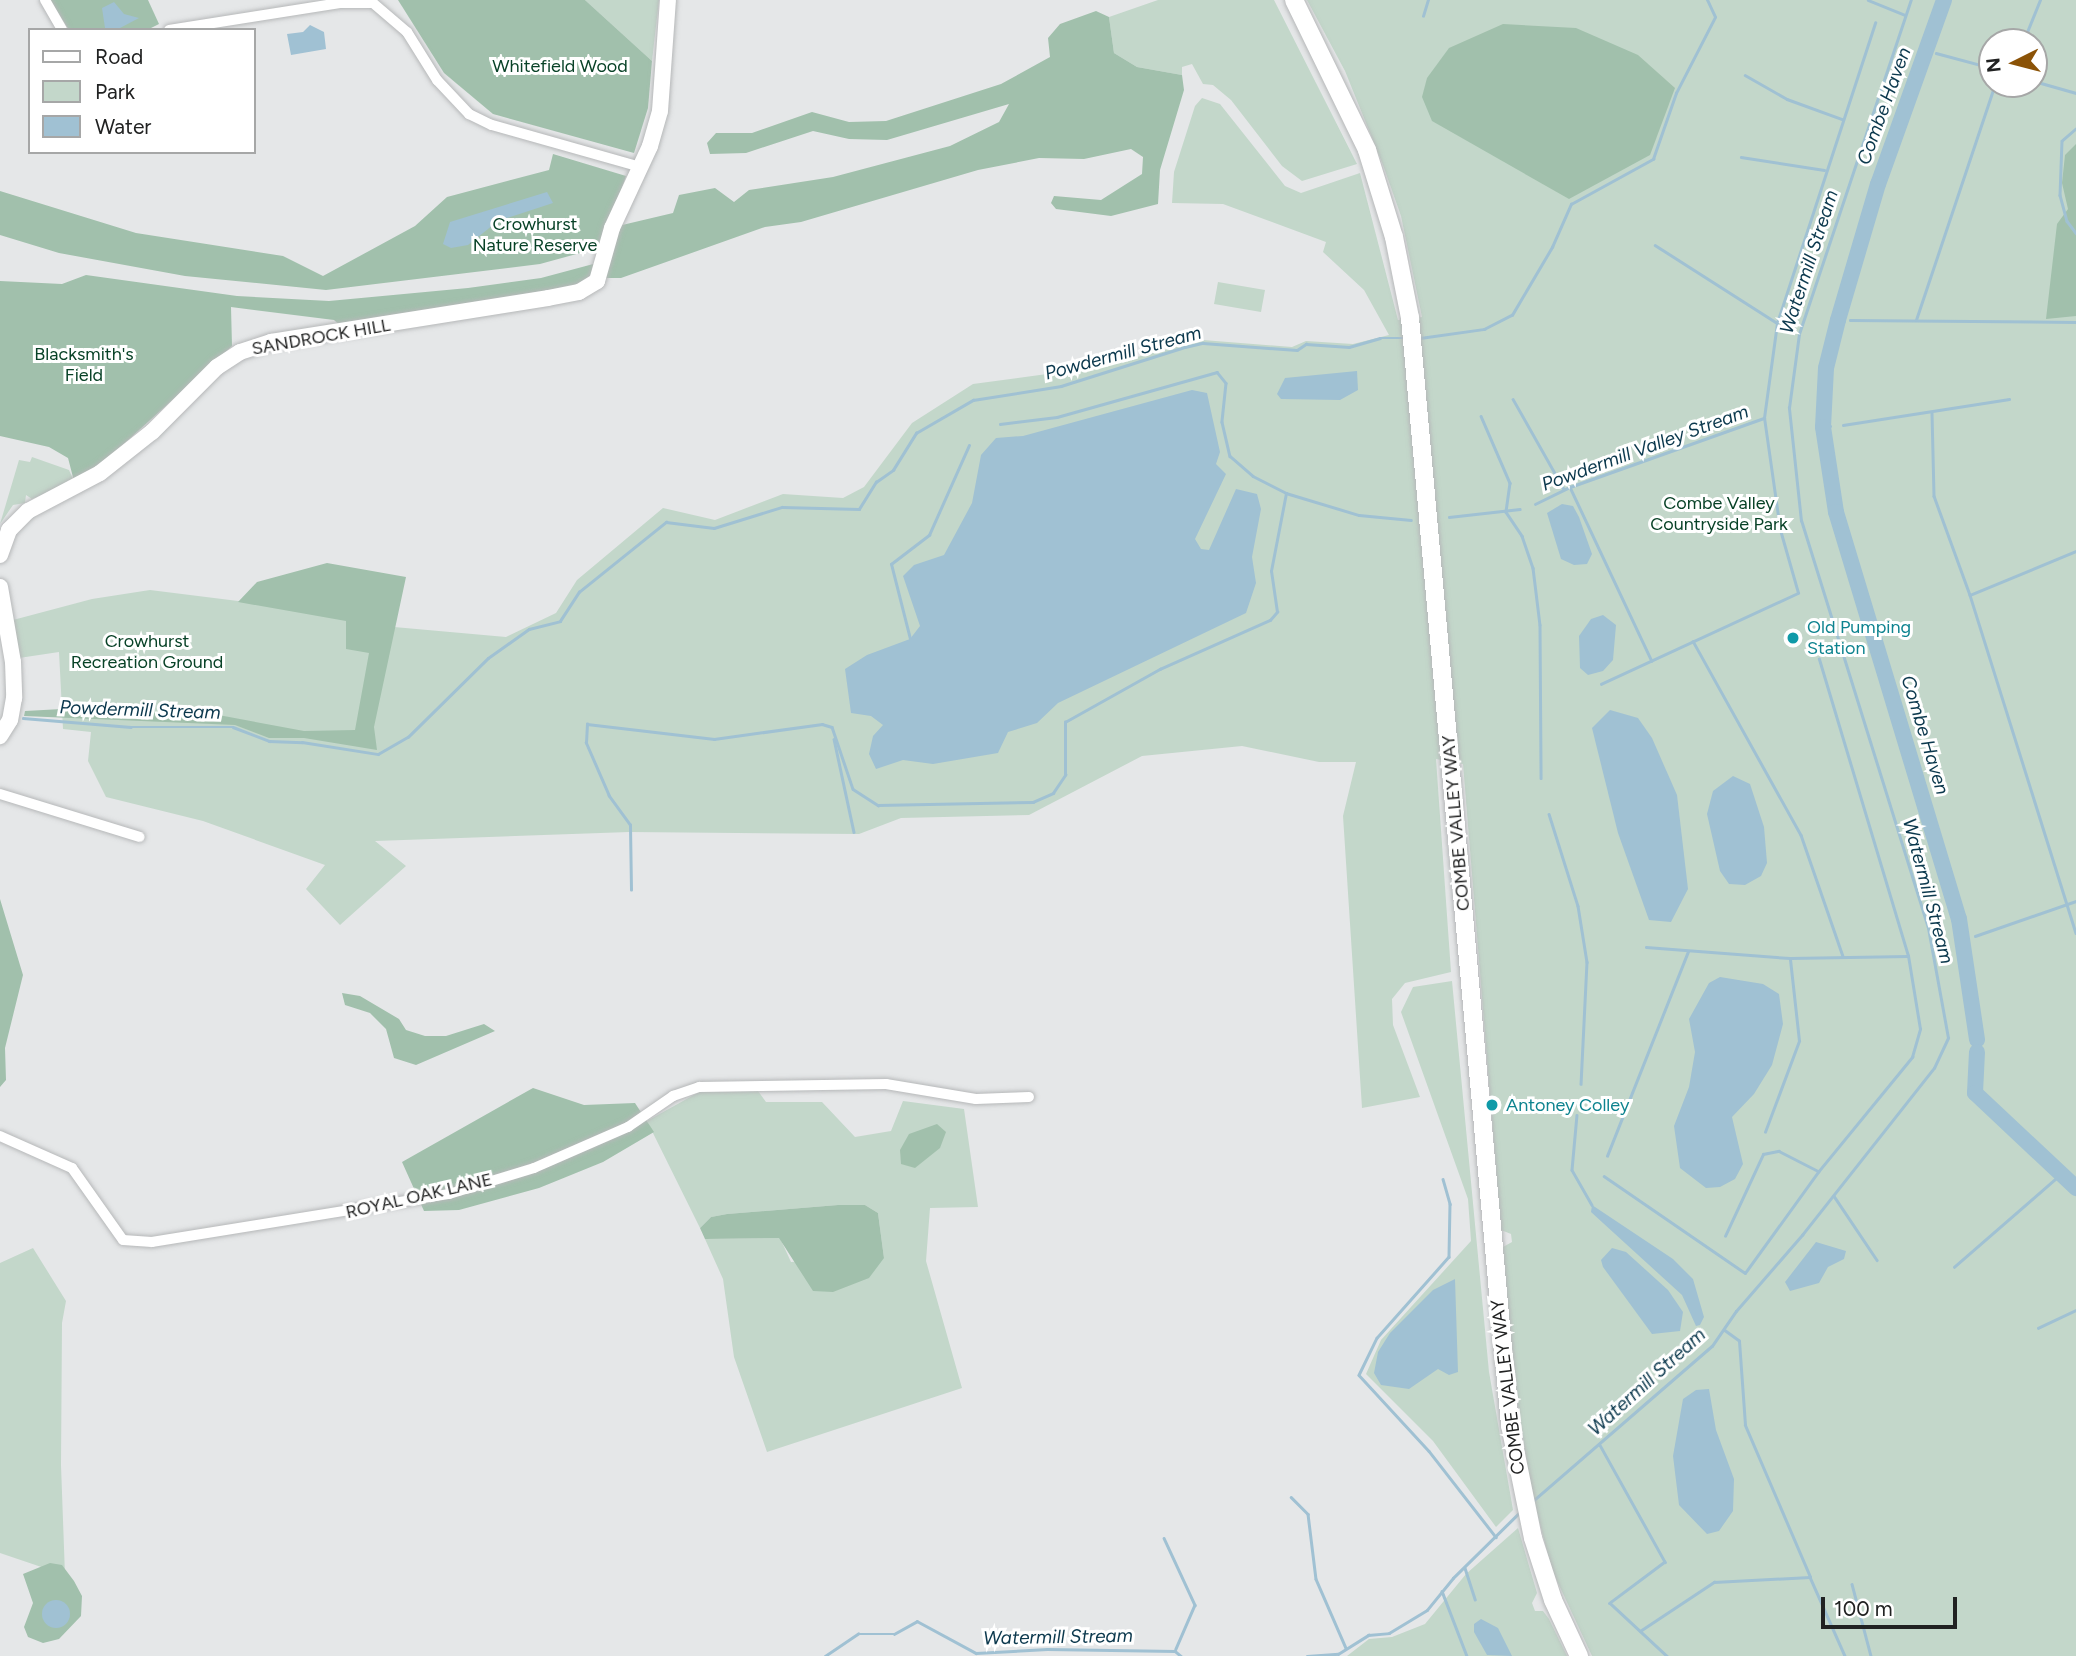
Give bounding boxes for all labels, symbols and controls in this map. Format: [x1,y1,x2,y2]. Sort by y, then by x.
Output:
legend [28,28,256,154]
north arrow [1978,28,2048,98]
text: Road [95,44,143,69]
water label: Combe Haven [1852,44,1916,168]
park label: Whitefield Wood [492,55,628,77]
text: N [1981,57,2006,74]
text: Park [95,79,135,104]
text: Water [95,114,151,139]
water label: Watermill Stream [1775,187,1843,337]
park label: Crowhurst Nature Reserve [473,214,597,256]
street label: SANDROCK HILL [250,314,392,360]
water label: Powdermill Stream [1042,321,1204,385]
park label: Blacksmith's Field [34,344,134,386]
water label: Powdermill Valley Stream [1539,400,1751,496]
park label: Combe Valley Countryside Park [1650,493,1788,536]
place label: Old Pumping Station [1807,617,1911,660]
marker: Old Pumping Station [1785,630,1801,646]
park label: Crowhurst Recreation Ground [71,631,223,674]
water label: Combe Haven [1896,673,1954,797]
water label: Powdermill Stream [59,696,221,724]
street label: COMBE VALLEY WAY [1438,734,1474,912]
water label: Watermill Stream [1898,816,1958,966]
place label: Antoney Colley [1506,1094,1629,1116]
marker: Antoney Colley [1484,1097,1500,1113]
street label: ROYAL OAK LANE [344,1169,494,1223]
street label: COMBE VALLEY WAY [1487,1298,1529,1476]
water label: Watermill Stream [1584,1323,1710,1441]
scale bar [1824,1582,1960,1626]
text: 100 m [1834,1596,1893,1621]
water label: Watermill Stream [983,1624,1133,1650]

